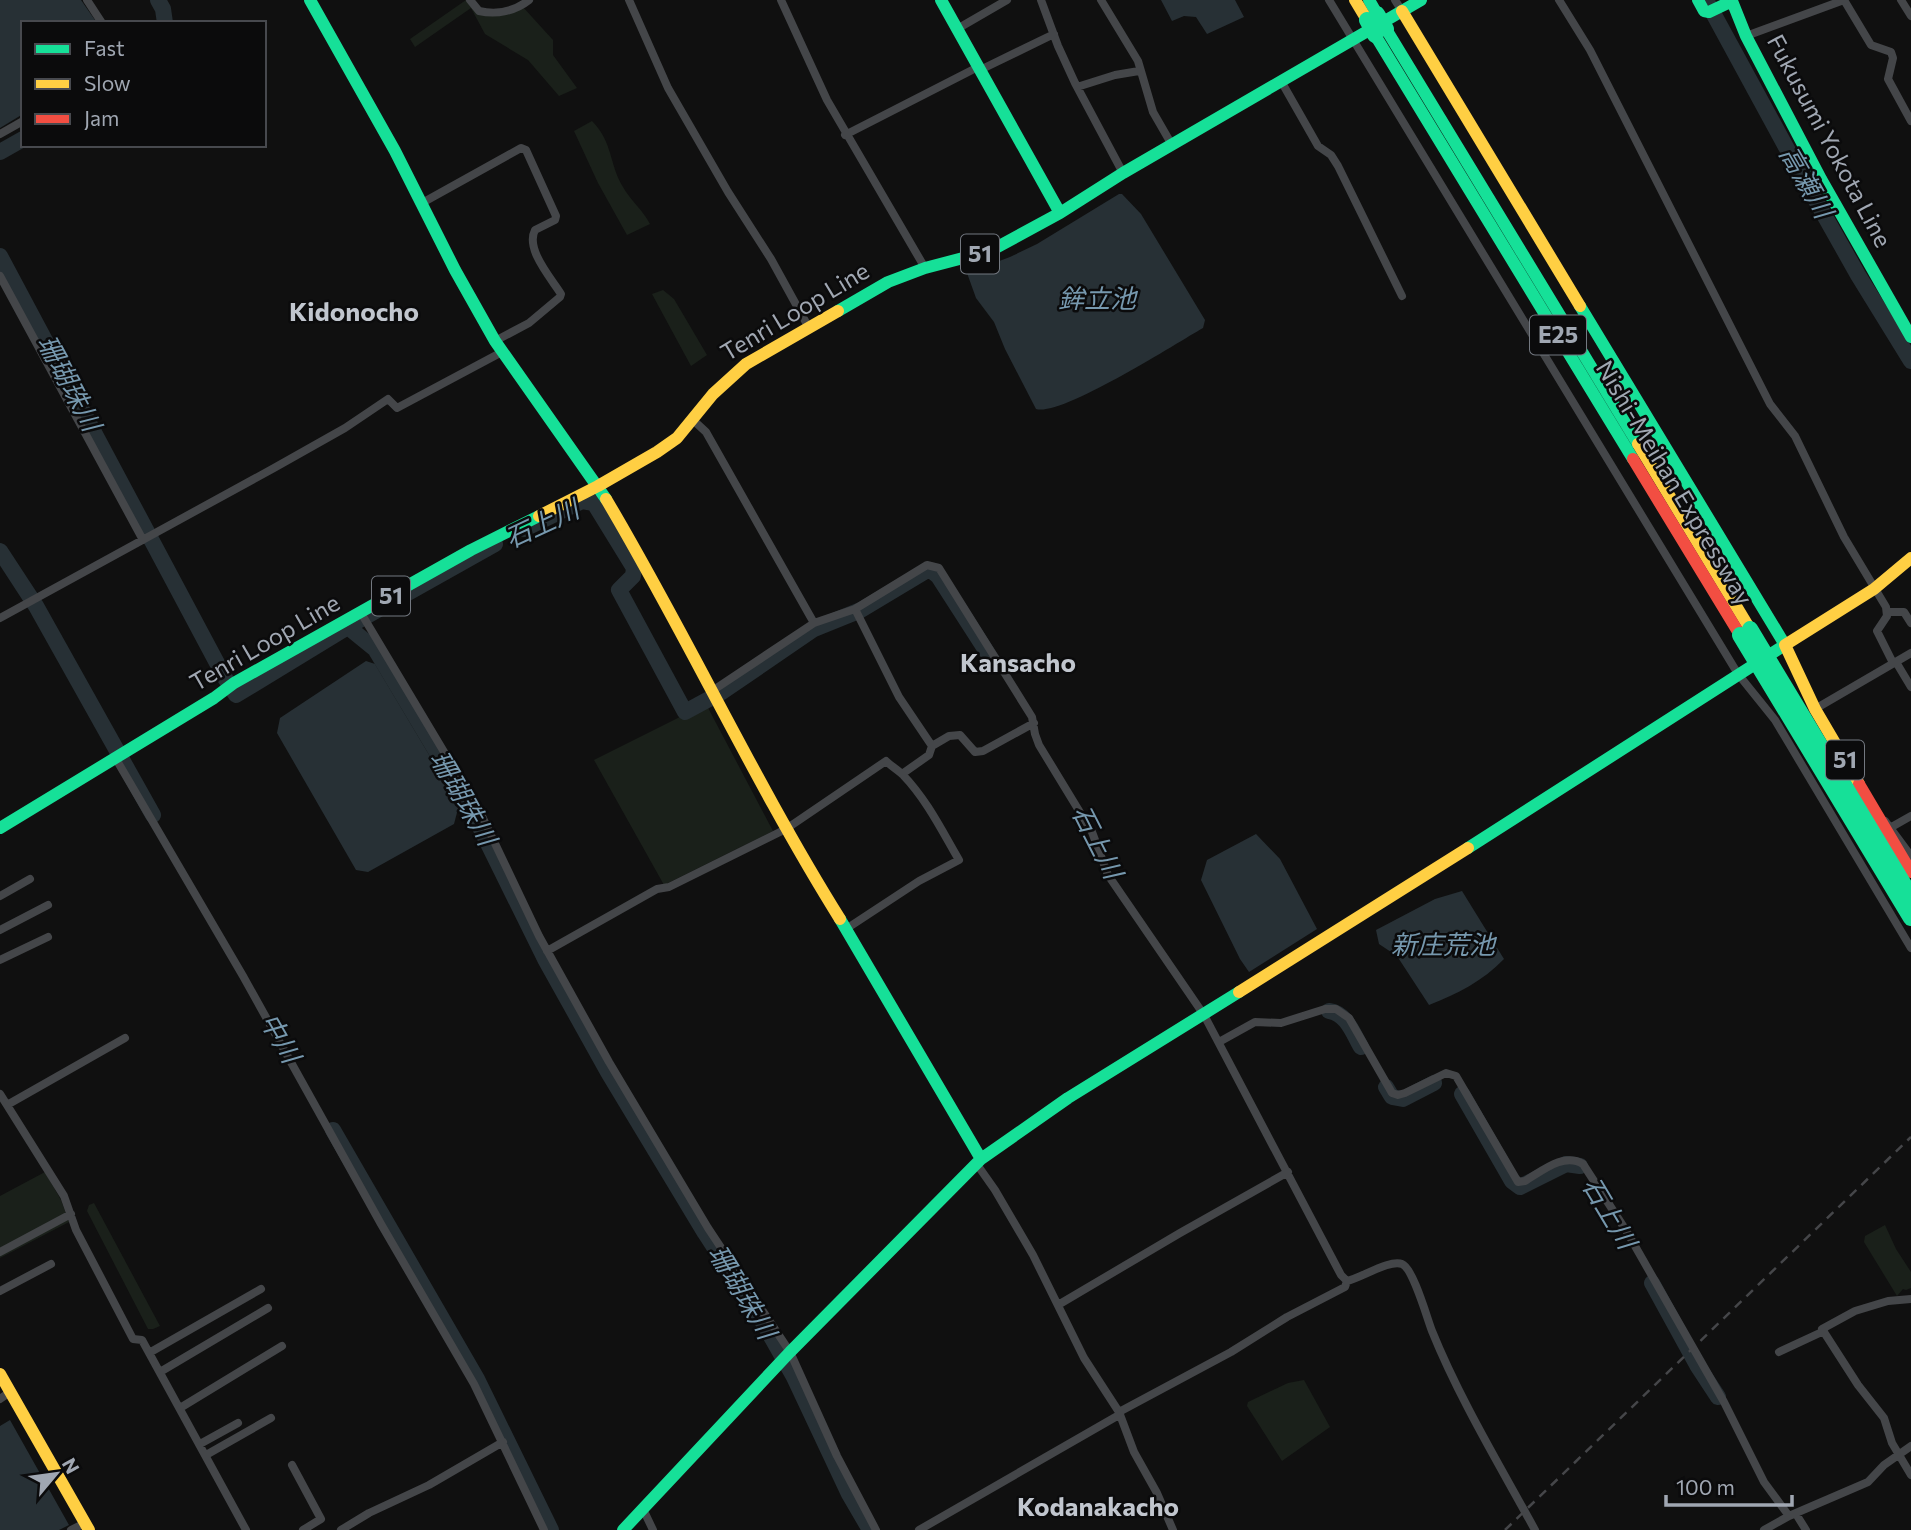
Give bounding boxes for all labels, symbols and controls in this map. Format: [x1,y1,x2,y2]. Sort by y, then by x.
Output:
legend [21,21,266,147]
street label: Fukusumi Yokota Line [1762,29,1899,252]
text: Fast [84,35,125,60]
text: Slow [84,70,131,95]
text: Jam [84,105,119,130]
water label: 高瀬川 [1774,140,1842,225]
road number: 51 [961,234,999,274]
street label: Tenri Loop Line [715,255,874,366]
water label: 鉾立池 [1058,282,1139,313]
district label: Kidonocho [289,295,419,326]
road number: E25 [1530,316,1586,354]
water label: 珊瑚珠川 [32,329,110,438]
street label: Nishi-Meihan Expressway [1591,355,1760,610]
water label: 石上川 [499,491,586,553]
road number: 51 [372,576,410,616]
street label: Tenri Loop Line [184,587,344,696]
district label: Kansacho [960,646,1076,677]
road number: 51 [1826,740,1864,780]
water label: 珊瑚珠川 [425,744,505,853]
water label: 石上川 [1067,800,1131,886]
water label: 新庄荒池 [1391,928,1498,959]
water label: 中川 [255,1007,309,1070]
water label: 石上川 [1577,1171,1645,1256]
water label: 珊瑚珠川 [703,1239,785,1346]
north arrow [21,1439,91,1509]
text: N [58,1454,85,1477]
scale bar [1666,1464,1792,1508]
text: 100 m [1676,1474,1735,1499]
district label: Kodanakacho [1017,1490,1179,1521]

